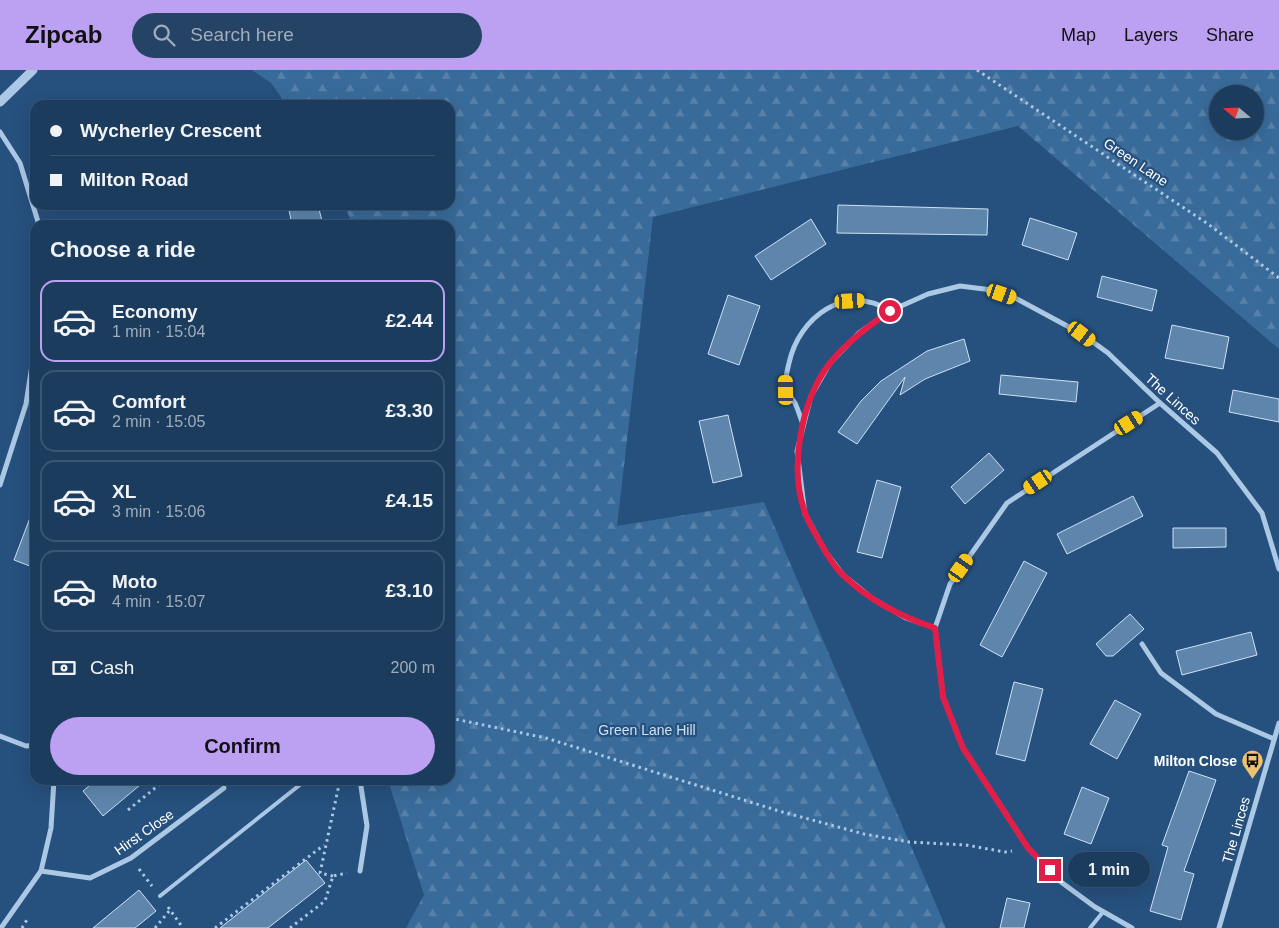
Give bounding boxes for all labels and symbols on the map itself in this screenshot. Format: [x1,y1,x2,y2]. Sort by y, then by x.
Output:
north arrow [1209,85,1264,140]
street label: Green Lane [1101,135,1171,189]
car [985,282,1018,306]
car [834,293,865,309]
route start [879,300,901,322]
car [1065,319,1098,349]
street label: The Linces [1142,370,1204,428]
car [778,375,793,405]
car [1112,409,1145,437]
car [1021,467,1054,497]
car [946,551,975,585]
park label: Green Lane Hill [598,722,696,738]
bus stop icon: Milton Close [1241,749,1265,780]
place label: Milton Close [1154,753,1237,769]
street label: The Linces [1219,795,1253,865]
street label: Hirst Close [111,806,177,858]
callout: 1 min [1068,852,1150,888]
route end [1039,859,1061,881]

